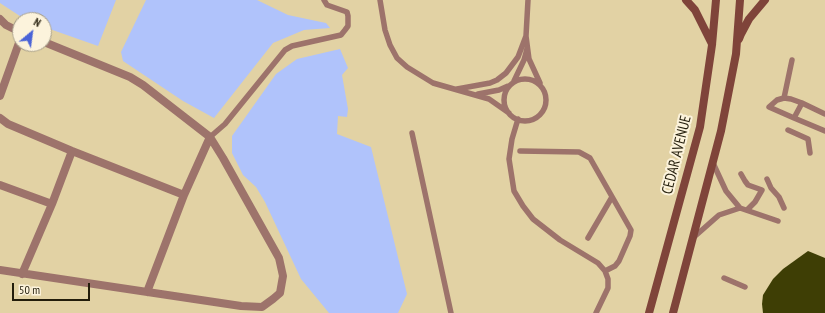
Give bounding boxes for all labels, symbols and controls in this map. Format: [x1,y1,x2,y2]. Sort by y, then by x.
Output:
north arrow [12,12,52,52]
text: N [31,15,43,30]
street label: CEDAR AVENUE [659,114,695,196]
scale bar [14,275,92,301]
text: 50 m [19,282,40,297]

